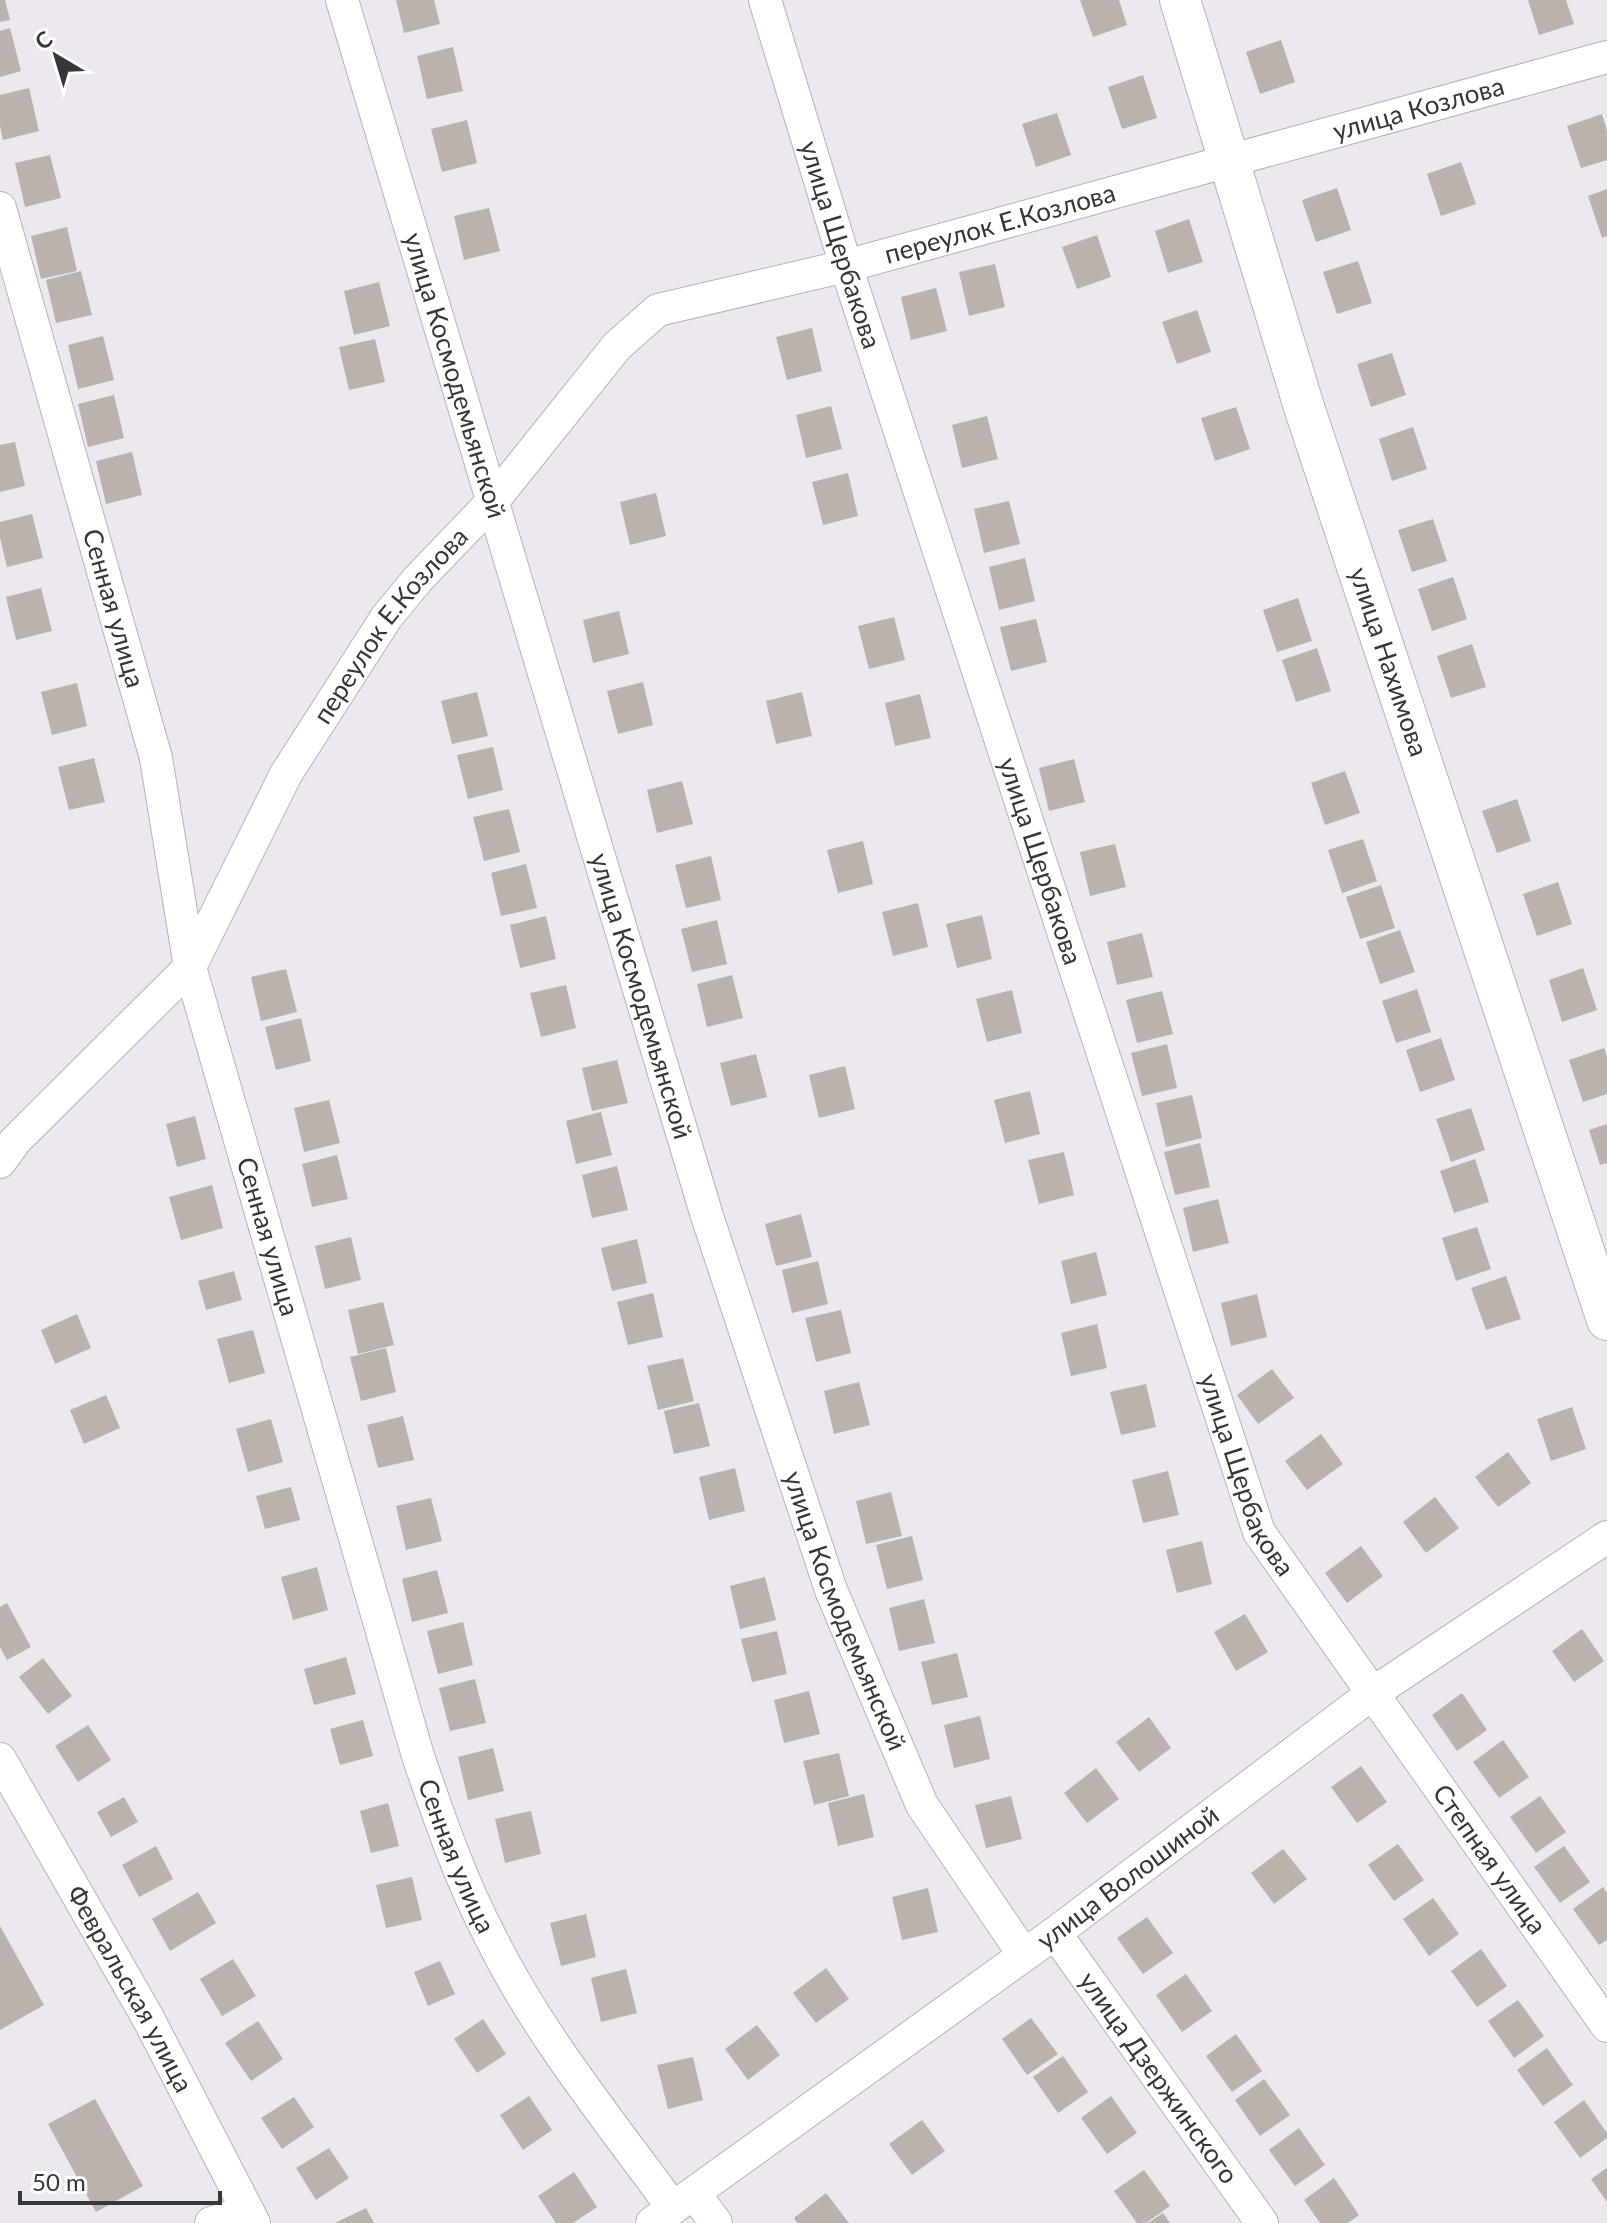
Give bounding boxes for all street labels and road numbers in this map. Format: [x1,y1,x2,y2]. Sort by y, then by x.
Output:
street label: улица Козлова [1329,69,1507,147]
street label: улица Щербакова [794,137,889,352]
street label: переулок Е.Козлова [881,176,1119,270]
street label: улица Космодемьянской [398,228,514,522]
street label: переулок Е.Козлова [306,520,474,729]
street label: Сенная улица [77,525,152,691]
street label: улица Нахимова [1343,563,1436,760]
street label: улица Щербакова [992,753,1090,968]
street label: улица Космодемьянской [584,849,700,1143]
street label: Сенная улица [231,1153,307,1319]
street label: улица Щербакова [1193,1369,1302,1582]
street label: улица Космодемьянской [778,1467,914,1755]
street label: Сенная улица [412,1774,503,1938]
street label: Степная улица [1427,1778,1554,1940]
street label: улица Волошиной [1030,1798,1225,1956]
street label: Февральская улица [61,1879,200,2097]
street label: улица Дзержинского [1073,1965,1246,2189]

